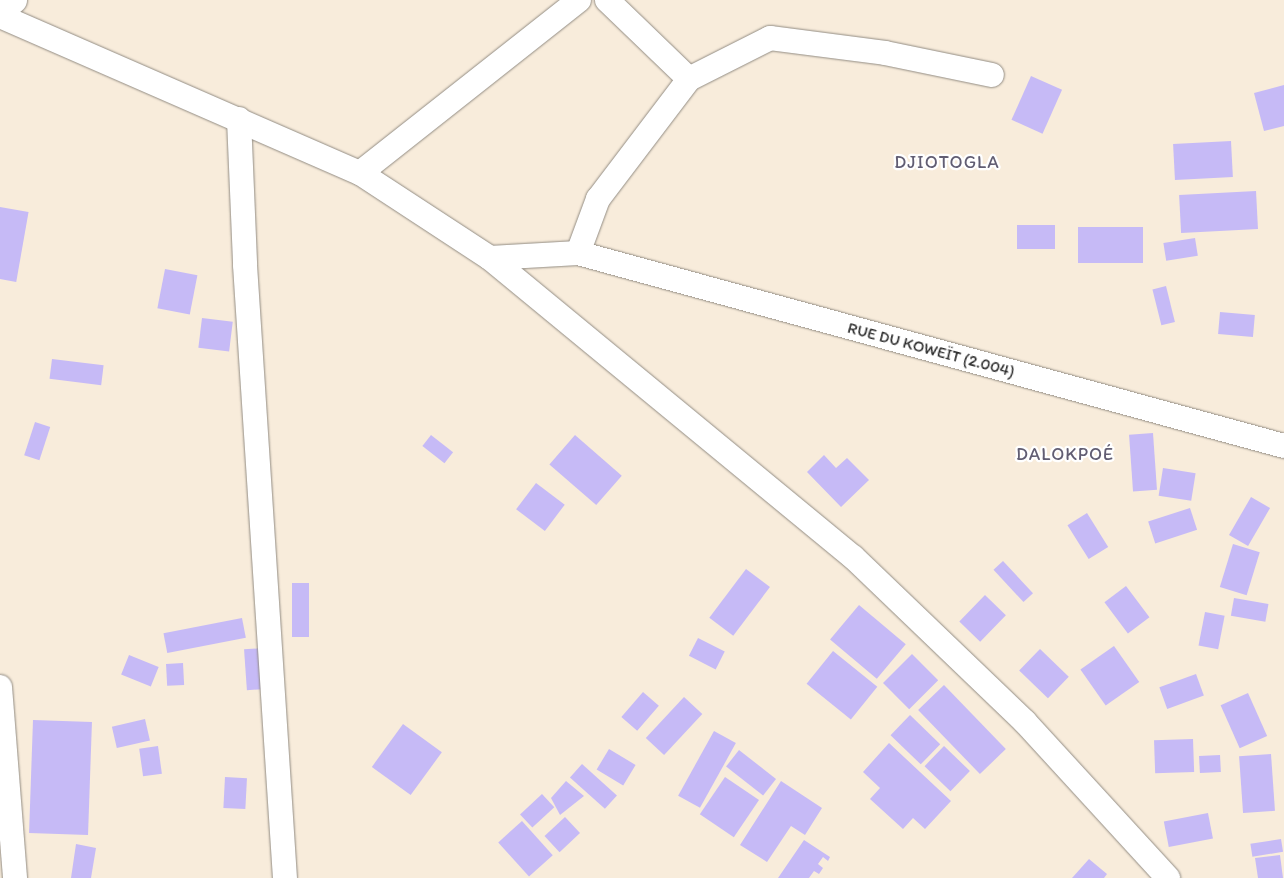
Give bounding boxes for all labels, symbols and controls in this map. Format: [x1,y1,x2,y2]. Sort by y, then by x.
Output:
district label: DJIOTOGLA [893,151,1001,173]
street label: RUE DU KOWEÏT (2.004) [845,318,1017,382]
district label: DALOKPOÉ [1015,443,1115,465]

